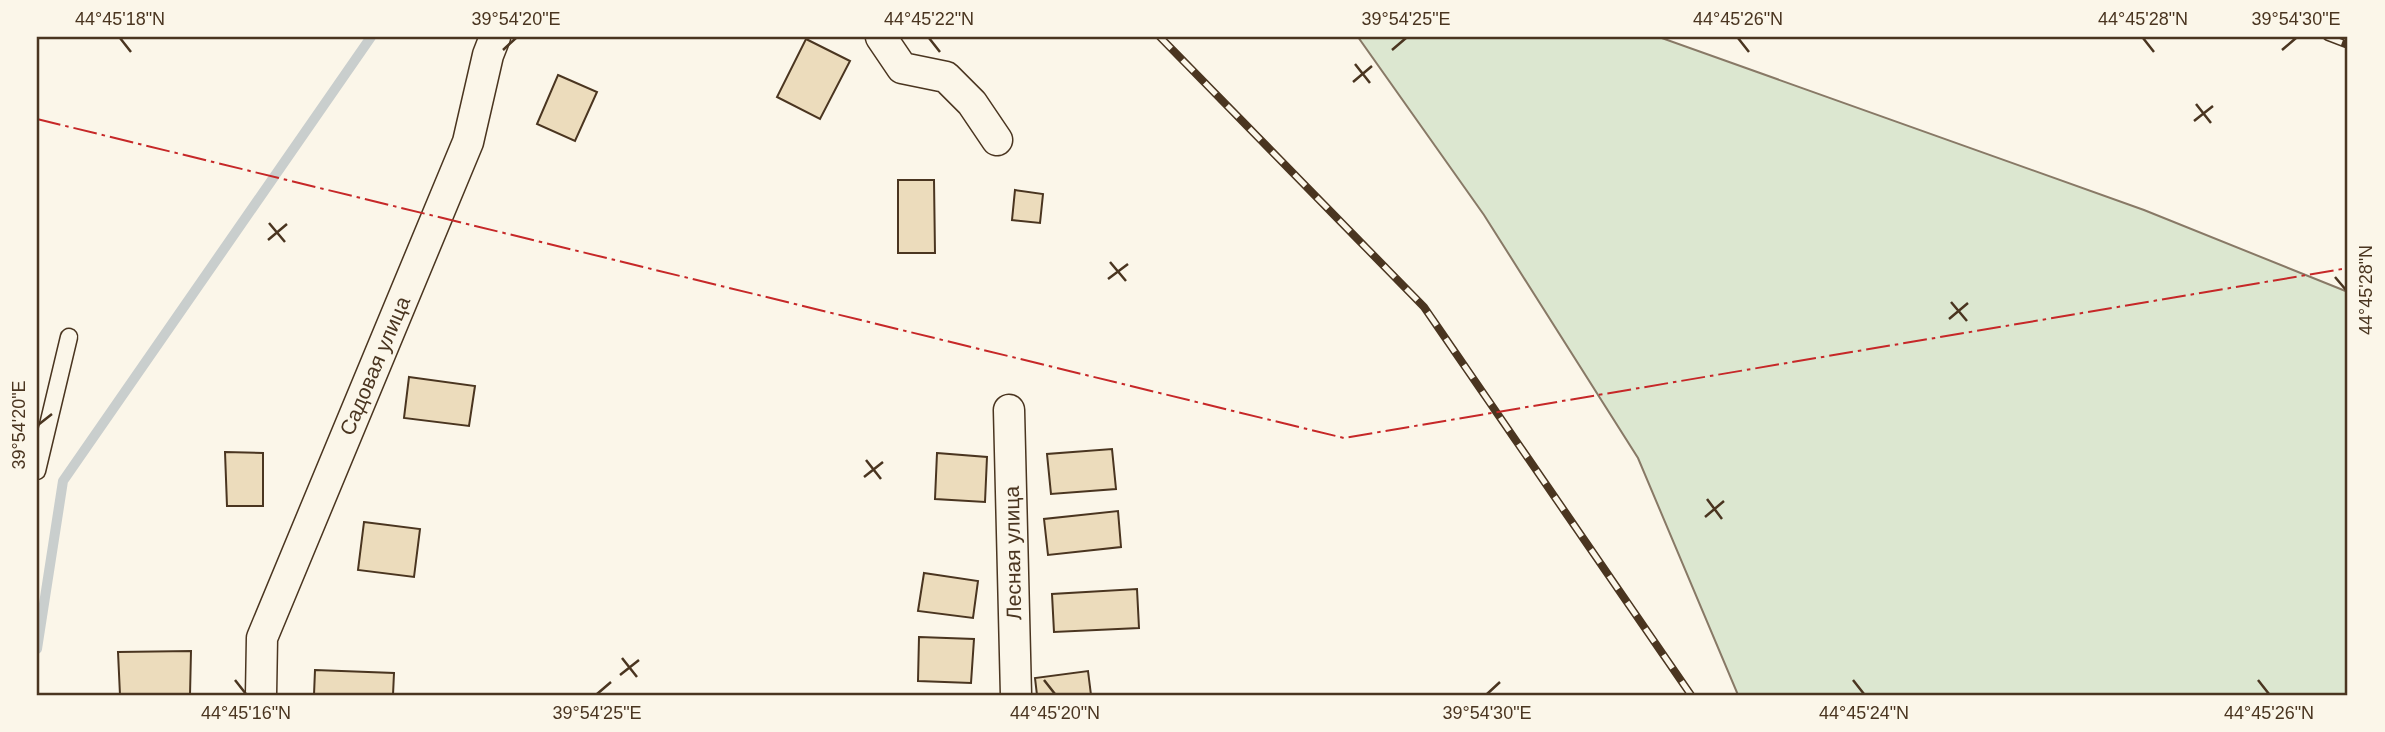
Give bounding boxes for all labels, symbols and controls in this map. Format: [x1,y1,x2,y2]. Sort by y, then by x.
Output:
text: 44°45'18"N [75,9,165,29]
text: 39°54'20"E [471,9,561,29]
text: 44°45'22"N [884,9,974,29]
text: 39°54'25"E [1361,9,1451,29]
text: 44°45'26"N [1693,9,1783,29]
text: 44°45'28"N [2098,9,2188,29]
text: 39°54'30"E [2251,9,2341,29]
text: 44°45'28"N [2356,245,2376,335]
street label: Садовая улица [335,293,414,439]
text: 39°54'20"E [9,380,29,470]
street label: Лесная улица [1000,485,1025,620]
text: 44°45'16"N [201,703,291,723]
text: 39°54'25"E [552,703,642,723]
text: 44°45'20"N [1010,703,1100,723]
text: 39°54'30"E [1442,703,1532,723]
text: 44°45'24"N [1819,703,1909,723]
text: 44°45'26"N [2224,703,2314,723]

